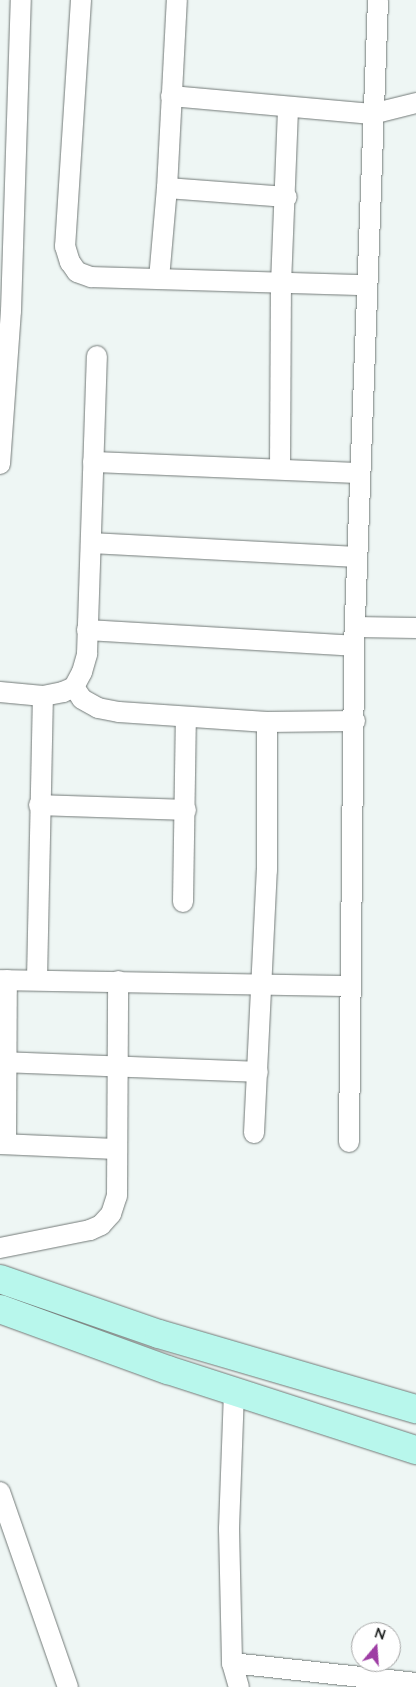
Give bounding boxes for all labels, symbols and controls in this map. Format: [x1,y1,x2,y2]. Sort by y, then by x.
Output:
north arrow [351,1622,401,1672]
text: N [373,1623,388,1643]

